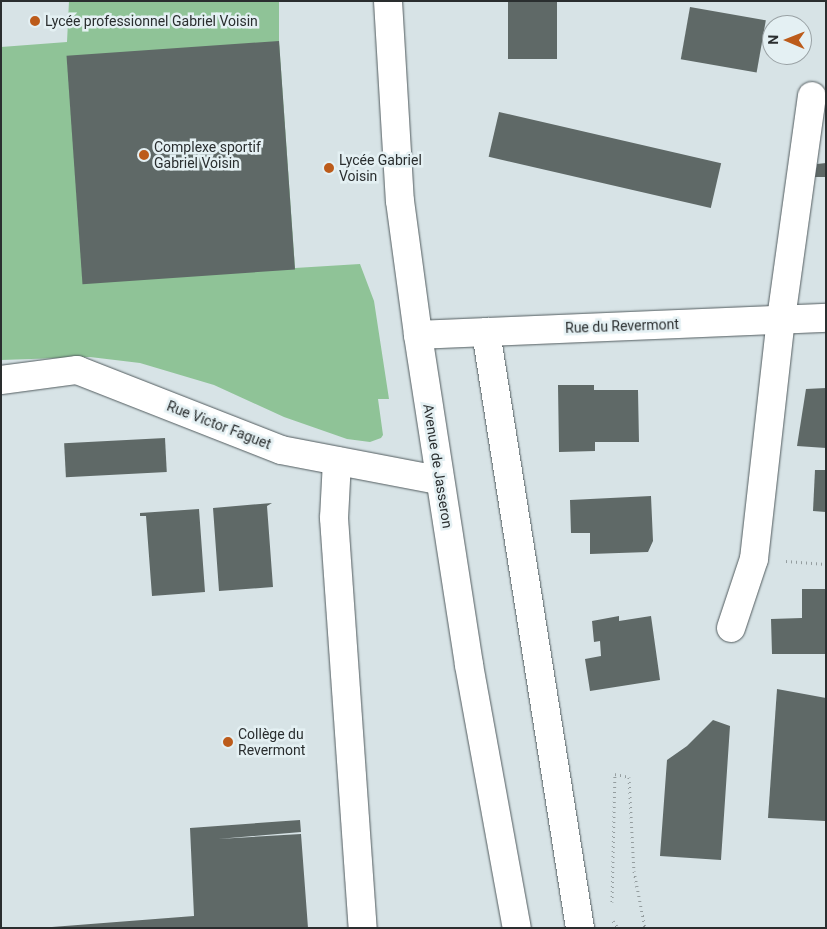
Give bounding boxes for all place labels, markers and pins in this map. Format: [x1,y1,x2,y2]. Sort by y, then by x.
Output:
place label: Lycée professionnel Gabriel Voisin [45,13,258,29]
marker: Lycée professionnel Gabriel Voisin [29,15,41,27]
place label: Complexe sportif Gabriel Voisin [154,139,261,172]
marker: Complexe sportif Gabriel Voisin [138,149,150,161]
place label: Lycée Gabriel Voisin [339,152,422,184]
marker: Lycée Gabriel Voisin [323,162,335,174]
place label: Collège du Revermont [238,726,305,759]
marker: Collège du Revermont [222,736,234,748]

